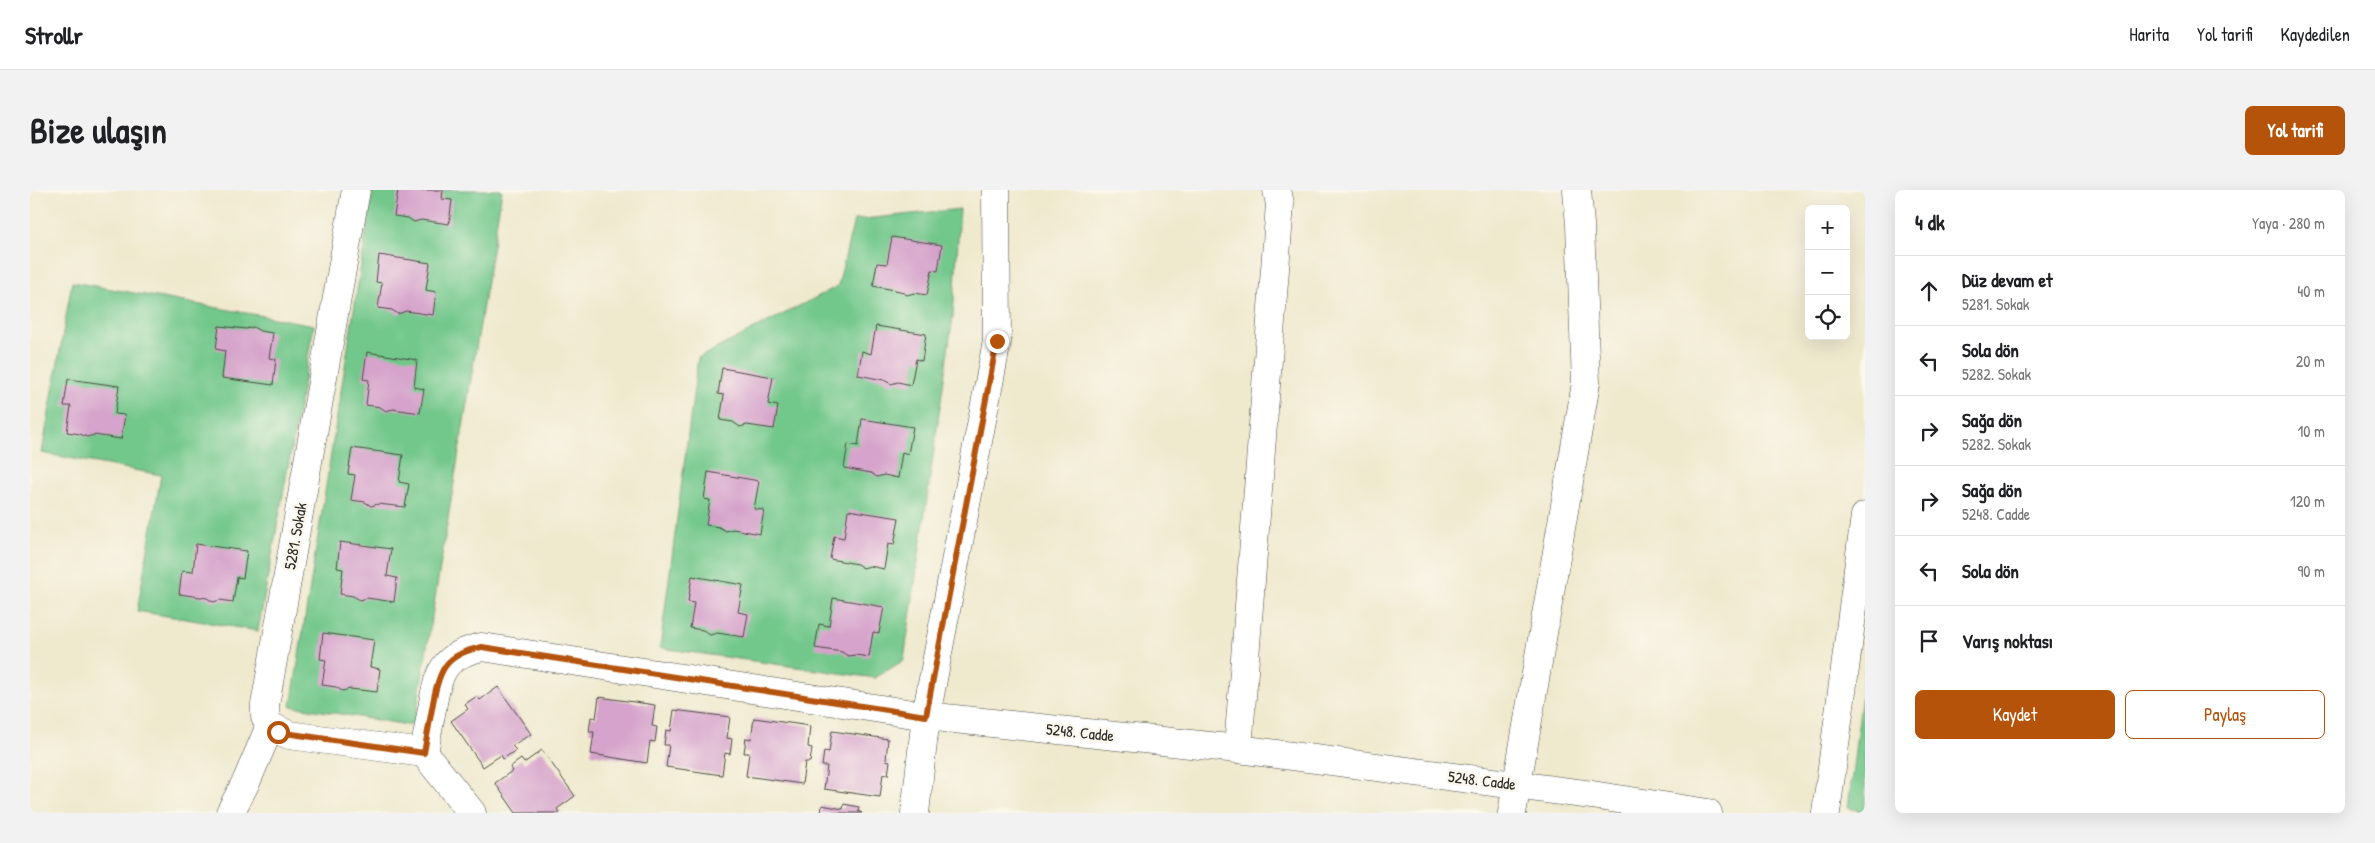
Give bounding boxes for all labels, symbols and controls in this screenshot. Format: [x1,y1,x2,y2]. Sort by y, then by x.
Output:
text: Strollr [25,19,83,51]
text: Harita [2129,22,2169,47]
text: Yol tarifi [2197,22,2253,47]
text: Kaydedilen [2281,22,2350,47]
button: Yol tarifi [2245,106,2345,155]
text: Bize ulaşın [30,107,167,154]
map controls [1805,205,1850,340]
button: + [1805,205,1850,250]
text: 4 dk [1915,208,1945,237]
text: Yaya · 280 m [2252,212,2325,234]
button: − [1805,250,1850,295]
text: Düz devam et [1962,267,2053,293]
icon: ahead [1915,277,1943,305]
text: 40 m [2297,280,2325,302]
text: 5281. Sokak [1962,293,2029,315]
button: locate [1805,295,1850,340]
route end [986,330,1009,353]
text: Sola dön [1962,337,2019,363]
icon: left [1915,347,1943,375]
text: 20 m [2296,350,2325,372]
text: 5282. Sokak [1962,363,2031,385]
text: Sağa dön [1962,407,2022,433]
icon: right [1915,417,1943,445]
text: 10 m [2297,420,2325,442]
text: 5282. Sokak [1962,433,2031,455]
text: Sağa dön [1962,477,2022,503]
icon: right [1915,487,1943,515]
text: 120 m [2290,490,2325,512]
street label: 5281. Sokak [278,501,312,571]
text: 5248. Cadde [1962,503,2030,525]
icon: left [1915,557,1943,585]
text: Sola dön [1962,558,2019,584]
text: 90 m [2297,560,2325,582]
icon: arrive [1915,627,1943,655]
text: Varış noktası [1962,628,2053,654]
button: Kaydet [1915,690,2115,739]
button: Paylaş [2125,690,2325,739]
street label: 5248. Cadde [1045,717,1116,747]
route start [267,721,290,744]
street label: 5248. Cadde [1447,765,1518,795]

